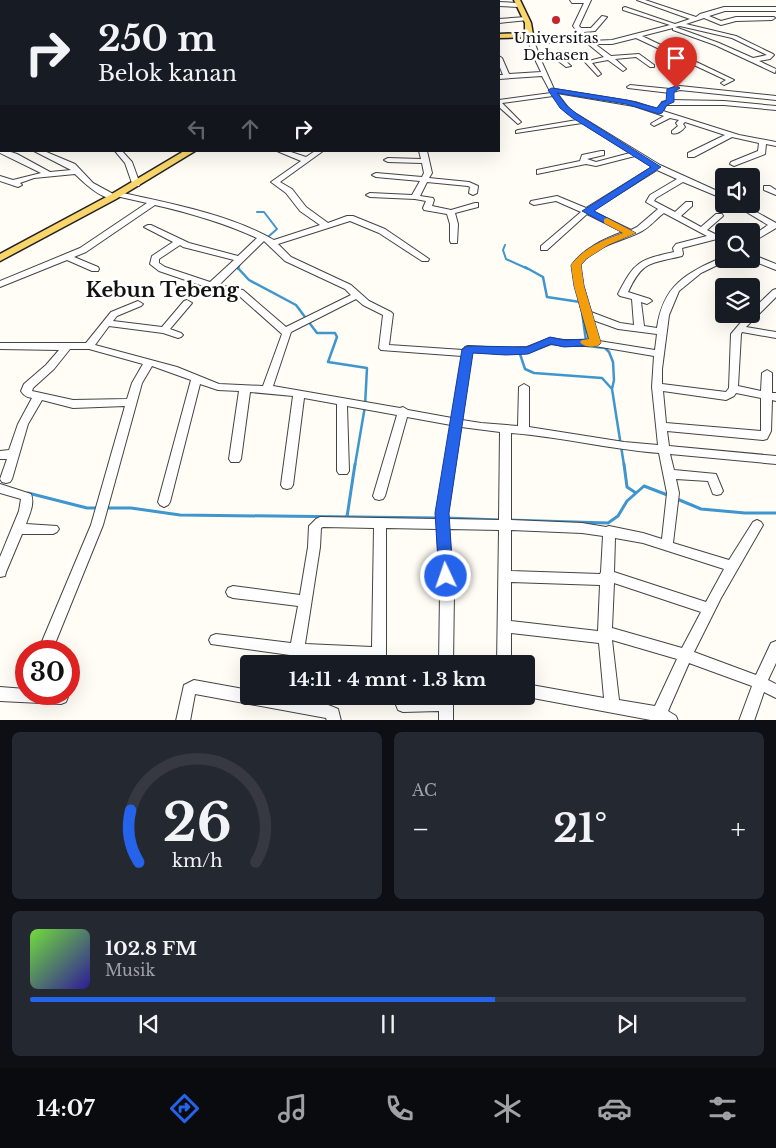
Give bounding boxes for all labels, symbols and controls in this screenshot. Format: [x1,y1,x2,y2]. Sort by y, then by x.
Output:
marker: Universitas Dehasen [550,14,562,26]
text: 250 m [98,17,216,60]
icon: right [15,20,80,85]
place label: Universitas Dehasen [513,28,599,64]
pin [655,37,697,88]
icon: arrive [662,44,690,72]
text: Belok kanan [98,60,237,87]
icon: left [183,115,211,143]
icon: ahead [236,115,264,143]
icon: right [289,115,317,143]
map controls [715,168,760,323]
button: sound [715,168,760,213]
button: search [715,223,760,268]
district label: Kebun Tebeng [85,278,239,302]
button: layers [715,278,760,323]
position arrow [419,549,471,601]
speed limit sign: 30 [15,640,80,705]
text: 14:11 · 4 mnt · 1.3 km [289,668,486,691]
text: AC [412,780,437,800]
text: 26 [163,791,231,855]
text: 21° [553,805,607,852]
text: − [412,812,430,847]
text: + [731,812,746,847]
text: km/h [172,850,222,872]
text: 102.8 FM [105,937,197,960]
text: Musik [105,960,155,980]
icon: previous [135,1010,163,1038]
icon: pause [374,1010,402,1038]
icon: next [613,1010,641,1038]
icon: directions [167,1091,202,1126]
icon: music [275,1091,310,1126]
icon: phone [382,1091,417,1126]
icon: climate [490,1091,525,1126]
icon: car [597,1091,632,1126]
icon: filters [705,1091,740,1126]
text: 14:07 [36,1095,95,1122]

